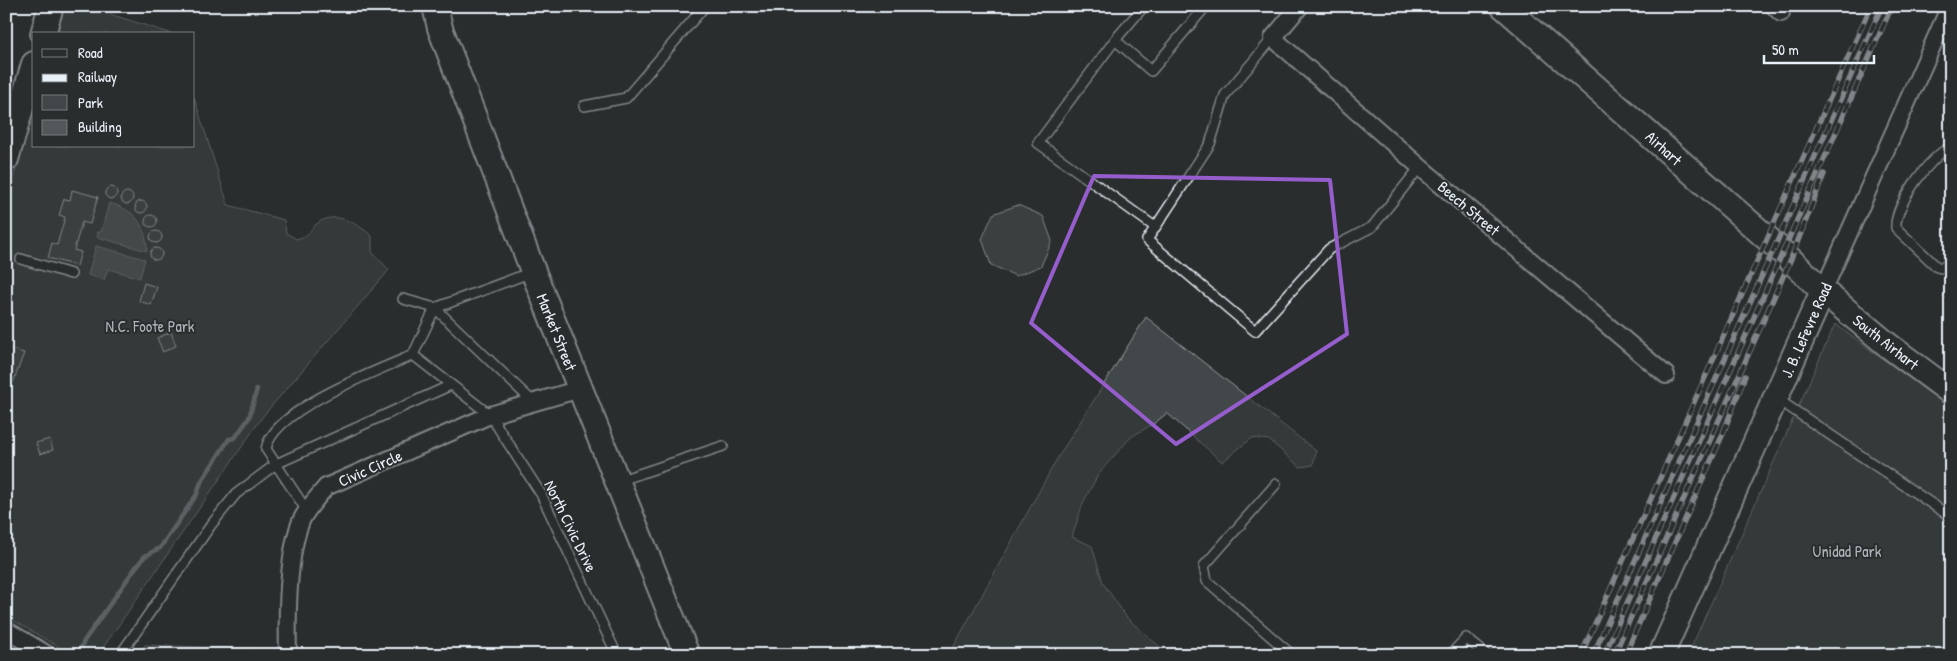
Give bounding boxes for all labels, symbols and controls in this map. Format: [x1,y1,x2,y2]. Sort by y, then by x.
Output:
legend [32,32,195,148]
scale bar [1764,32,1874,64]
text: 50 m [1772,39,1799,60]
text: Road [78,42,103,63]
text: Railway [78,66,117,87]
text: Park [78,92,103,113]
text: Building [78,116,122,137]
street label: Airhart [1641,126,1687,171]
street label: Beech Street [1433,176,1505,241]
street label: J. B. LeFevre Road [1775,279,1837,381]
street label: Market Street [532,290,583,374]
street label: South Airhart [1848,309,1924,375]
park label: N.C. Foote Park [105,315,195,337]
street label: Civic Circle [335,444,406,492]
street label: North Civic Drive [539,477,603,576]
park label: Unidad Park [1813,540,1882,562]

